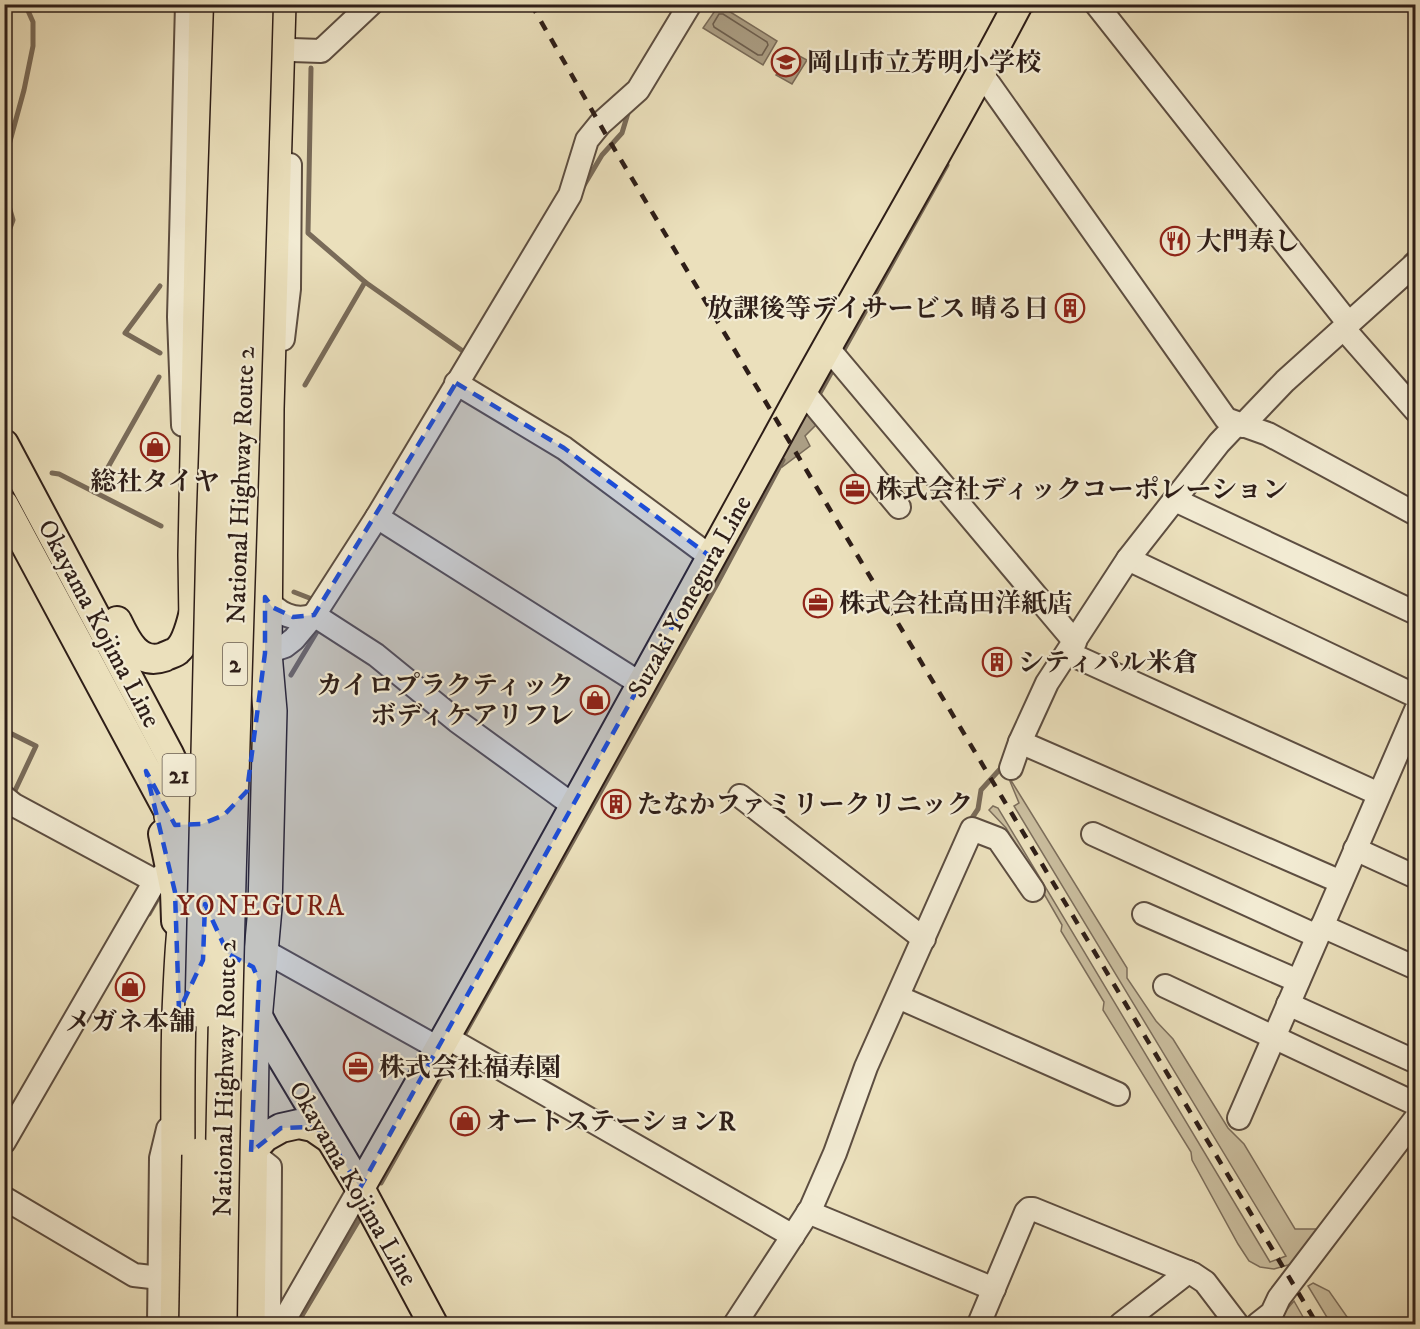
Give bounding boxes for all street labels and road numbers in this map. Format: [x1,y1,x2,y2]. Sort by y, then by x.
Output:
street label: National Highway Route 2 [220,346,263,624]
street label: Suzaki Yonegura Line [621,490,760,704]
street label: Okayama Kojima Line [30,514,167,733]
road number: 2 [223,643,247,685]
road number: 21 [162,754,195,796]
street label: National Highway Route 2 [207,939,244,1217]
street label: Okayama Kojima Line [281,1075,425,1292]

